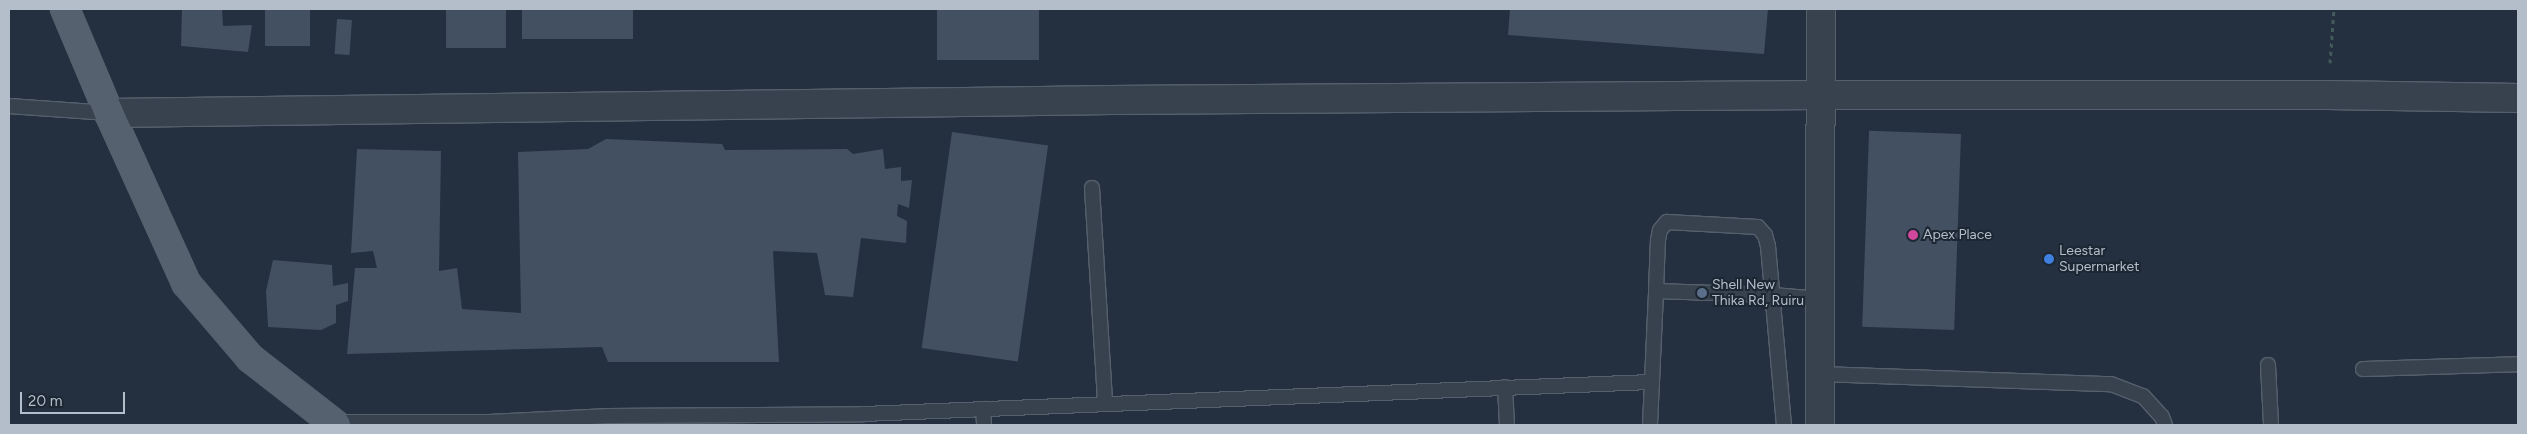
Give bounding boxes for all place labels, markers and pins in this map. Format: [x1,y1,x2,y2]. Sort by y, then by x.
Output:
place label: Apex Place [1923,227,1992,243]
marker: Apex Place [1907,229,1919,241]
place label: Leestar Supermarket [2059,243,2139,276]
marker: Leestar Supermarket [2043,253,2055,265]
place label: Shell New Thika Rd, Ruiru [1712,277,1804,310]
marker: Shell New Thika Rd, Ruiru [1696,287,1708,299]

